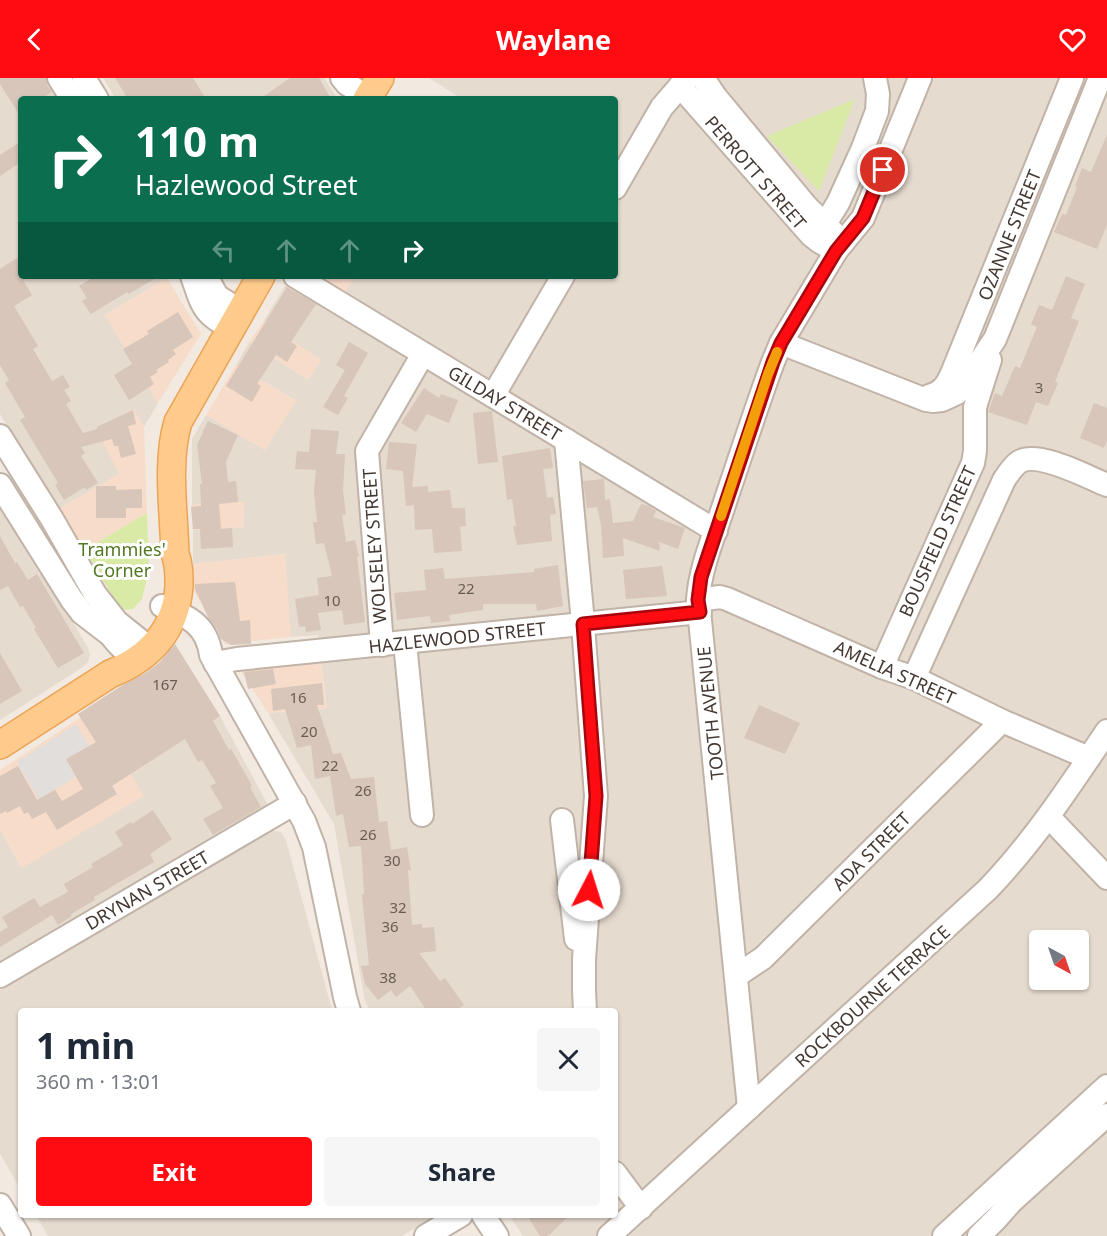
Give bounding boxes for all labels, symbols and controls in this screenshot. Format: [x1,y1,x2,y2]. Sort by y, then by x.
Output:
text: Waylane [496,21,611,58]
icon: back [18,23,51,56]
icon: heart [1056,23,1089,56]
street label: PERROTT STREET [700,110,812,234]
text: 110 m [135,112,259,169]
icon: right [36,120,114,198]
pin [857,144,908,195]
icon: arrive [866,153,899,186]
text: Hazlewood Street [135,166,357,203]
street label: OZANNE STREET [972,166,1046,304]
icon: left [207,234,240,267]
icon: ahead [270,234,303,267]
icon: ahead [333,234,366,267]
icon: right [396,234,429,267]
street label: GILDAY STREET [444,360,566,446]
house number: 3 [1035,377,1043,397]
street label: BOUSFIELD STREET [893,462,981,620]
street label: WOLSELEY STREET [357,468,391,624]
park label: Trammies' Corner [78,537,166,582]
house number: 22 [457,578,475,598]
house number: 10 [323,590,341,610]
street label: HAZLEWOOD STREET [367,616,547,658]
street label: AMELIA STREET [830,634,960,710]
street label: TOOTH AVENUE [691,645,729,781]
house number: 167 [152,674,178,694]
house number: 16 [289,687,307,707]
house number: 20 [300,721,318,741]
house number: 22 [321,755,339,775]
house number: 26 [354,780,372,800]
street label: ADA STREET [827,807,915,895]
house number: 26 [359,824,377,844]
street label: DRYNAN STREET [81,845,213,935]
house number: 30 [383,850,401,870]
position arrow [557,858,621,922]
house number: 32 [389,897,407,917]
house number: 36 [381,916,399,936]
street label: ROCKBOURNE TERRACE [789,920,955,1072]
north arrow [1029,930,1089,990]
map controls [1029,930,1089,990]
house number: 38 [379,967,397,987]
text: 1 min [36,1021,135,1070]
button: close [537,1028,600,1091]
text: 360 m · 13:01 [36,1068,161,1095]
button: Exit [36,1137,312,1206]
button: Share [324,1137,600,1206]

